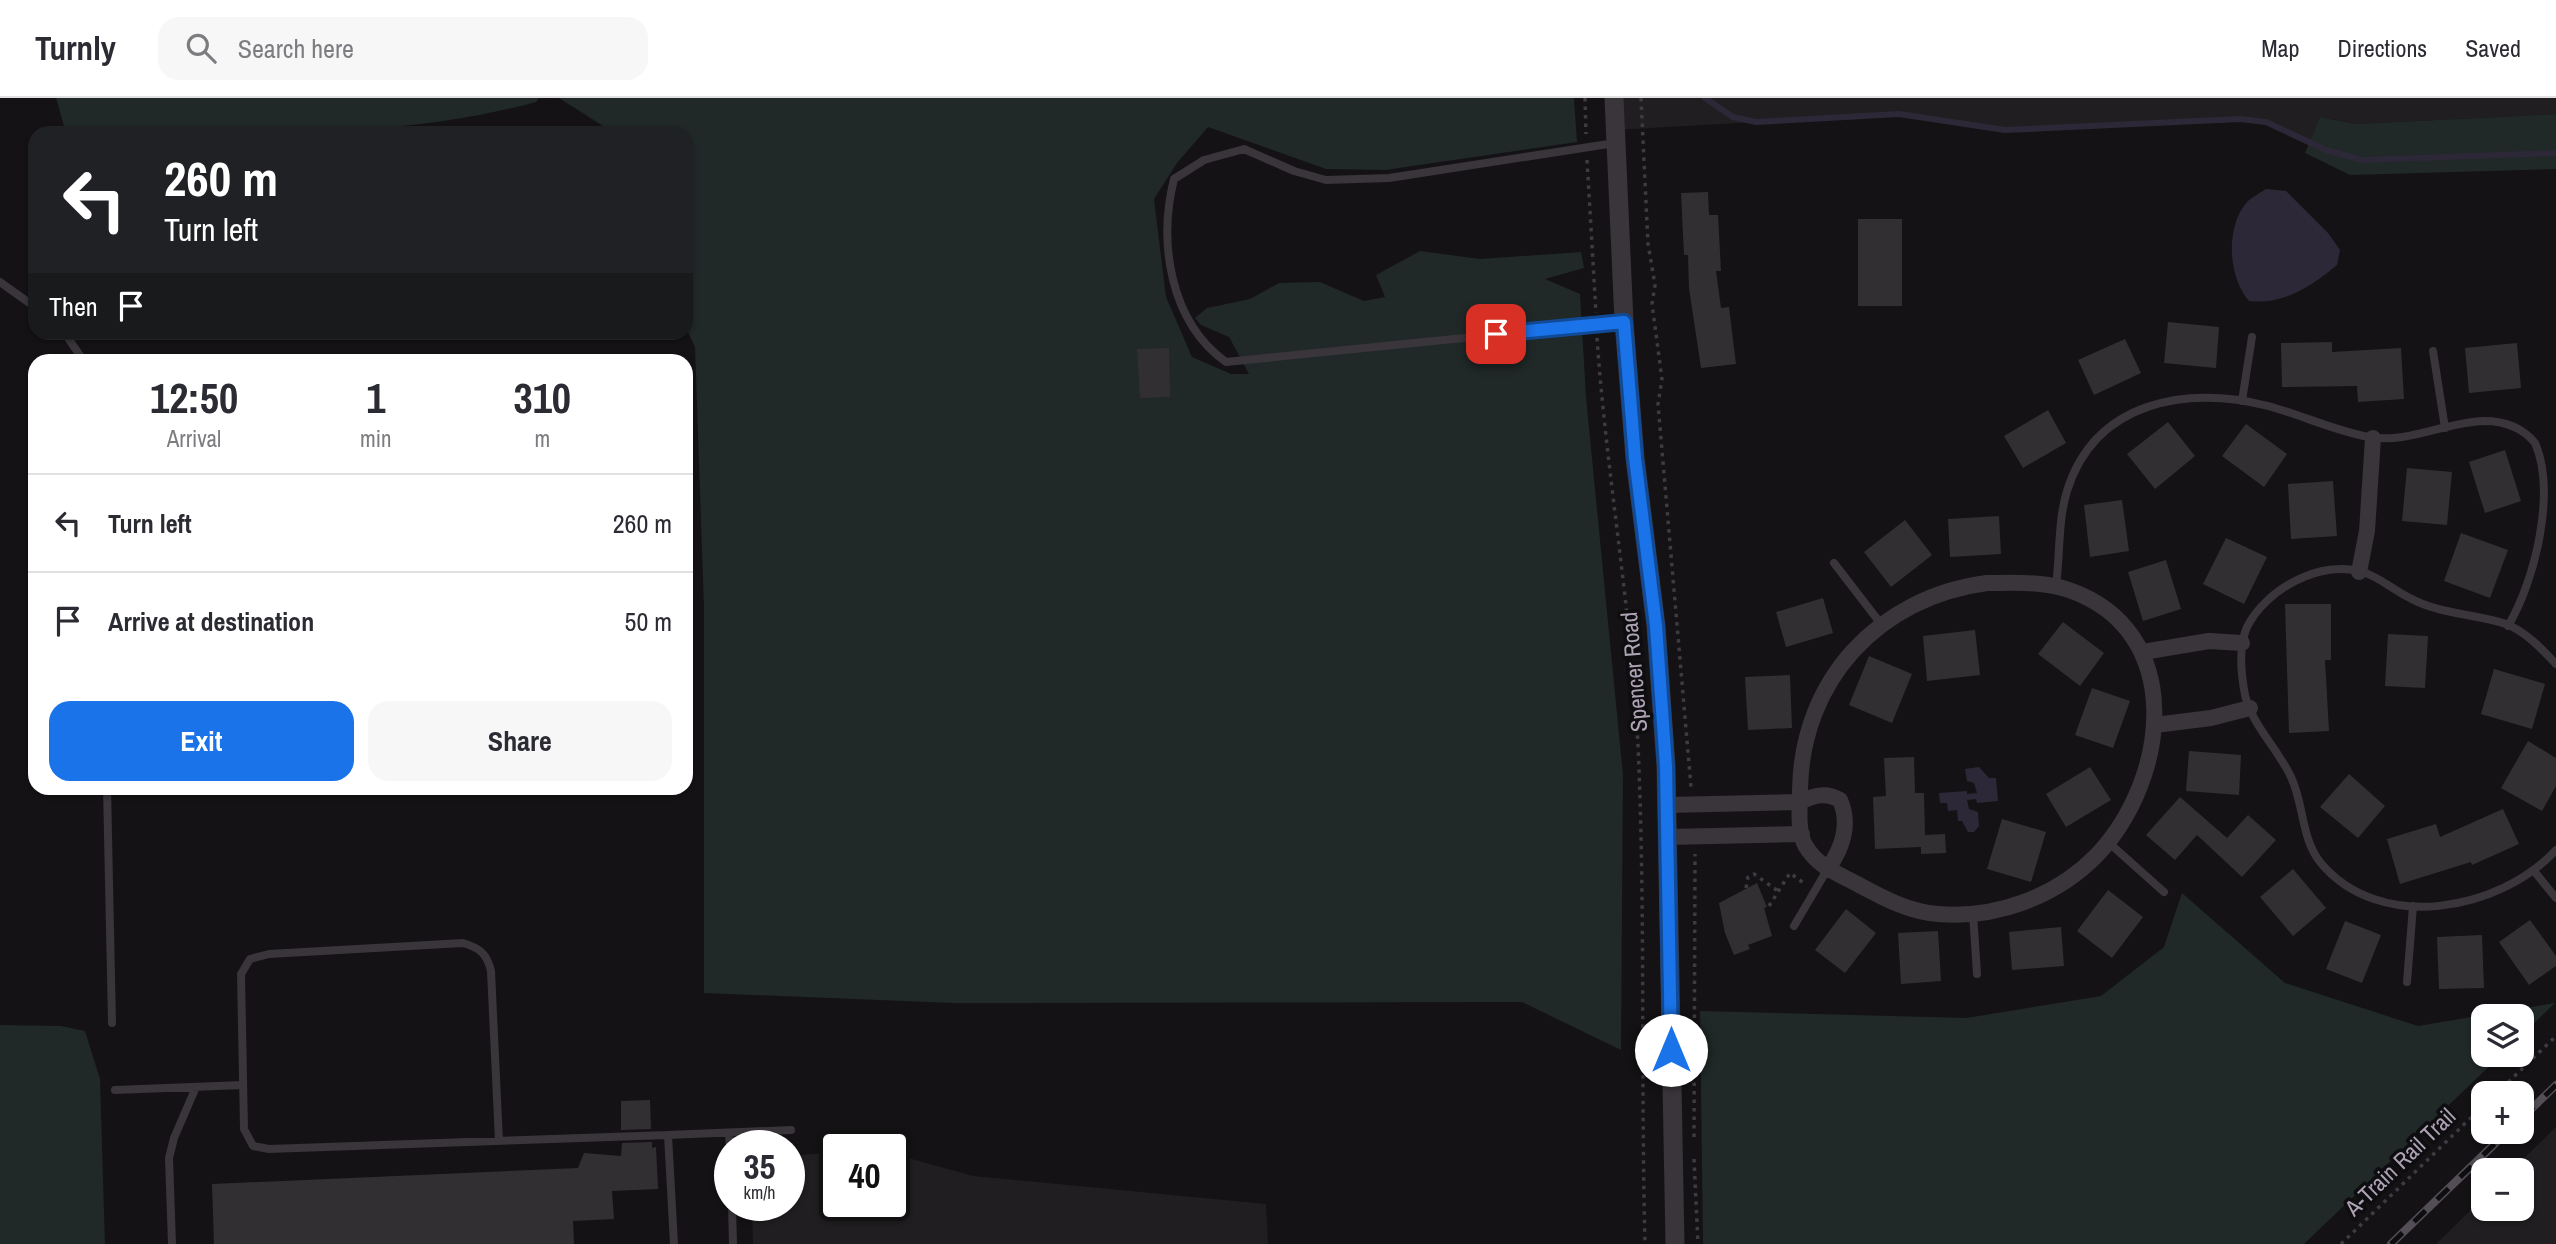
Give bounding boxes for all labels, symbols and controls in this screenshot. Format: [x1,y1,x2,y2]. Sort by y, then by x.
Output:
search box [158,17,648,80]
text: Turnly [35,26,116,70]
icon: search [182,29,220,67]
text: Search here [238,31,354,66]
text: Map [2261,32,2299,64]
text: Directions [2337,32,2427,64]
text: Saved [2465,32,2521,64]
text: 260 m [164,145,278,211]
icon: left [49,154,140,245]
text: Turn left [164,208,258,251]
icon: arrive [112,287,150,325]
text: Then [49,289,98,324]
pin [1466,304,1526,364]
icon: arrive [1477,315,1515,353]
text: 12:50 [150,370,238,426]
text: 1 [366,370,385,426]
text: 310 [514,370,571,426]
text: Arrival [167,423,221,454]
text: min [360,423,392,454]
text: m [534,423,550,454]
icon: left [49,504,87,542]
text: Turn left [108,506,192,541]
text: 260 m [613,506,672,541]
icon: arrive [49,602,87,640]
text: Arrive at destination [108,604,314,639]
text: 50 m [625,604,672,639]
street label: Spencer Road [1613,611,1654,733]
button: Exit [49,701,354,781]
button: Share [368,701,672,781]
map controls [2471,1004,2534,1221]
button: layers [2471,1004,2534,1067]
position arrow [1634,1013,1708,1087]
button: + [2471,1081,2534,1144]
street label: A-Train Rail Trail [2337,1101,2462,1223]
speed limit sign: 40 [819,1130,910,1221]
text: 35 [744,1143,775,1190]
button: − [2471,1158,2534,1221]
text: km/h [744,1180,776,1205]

